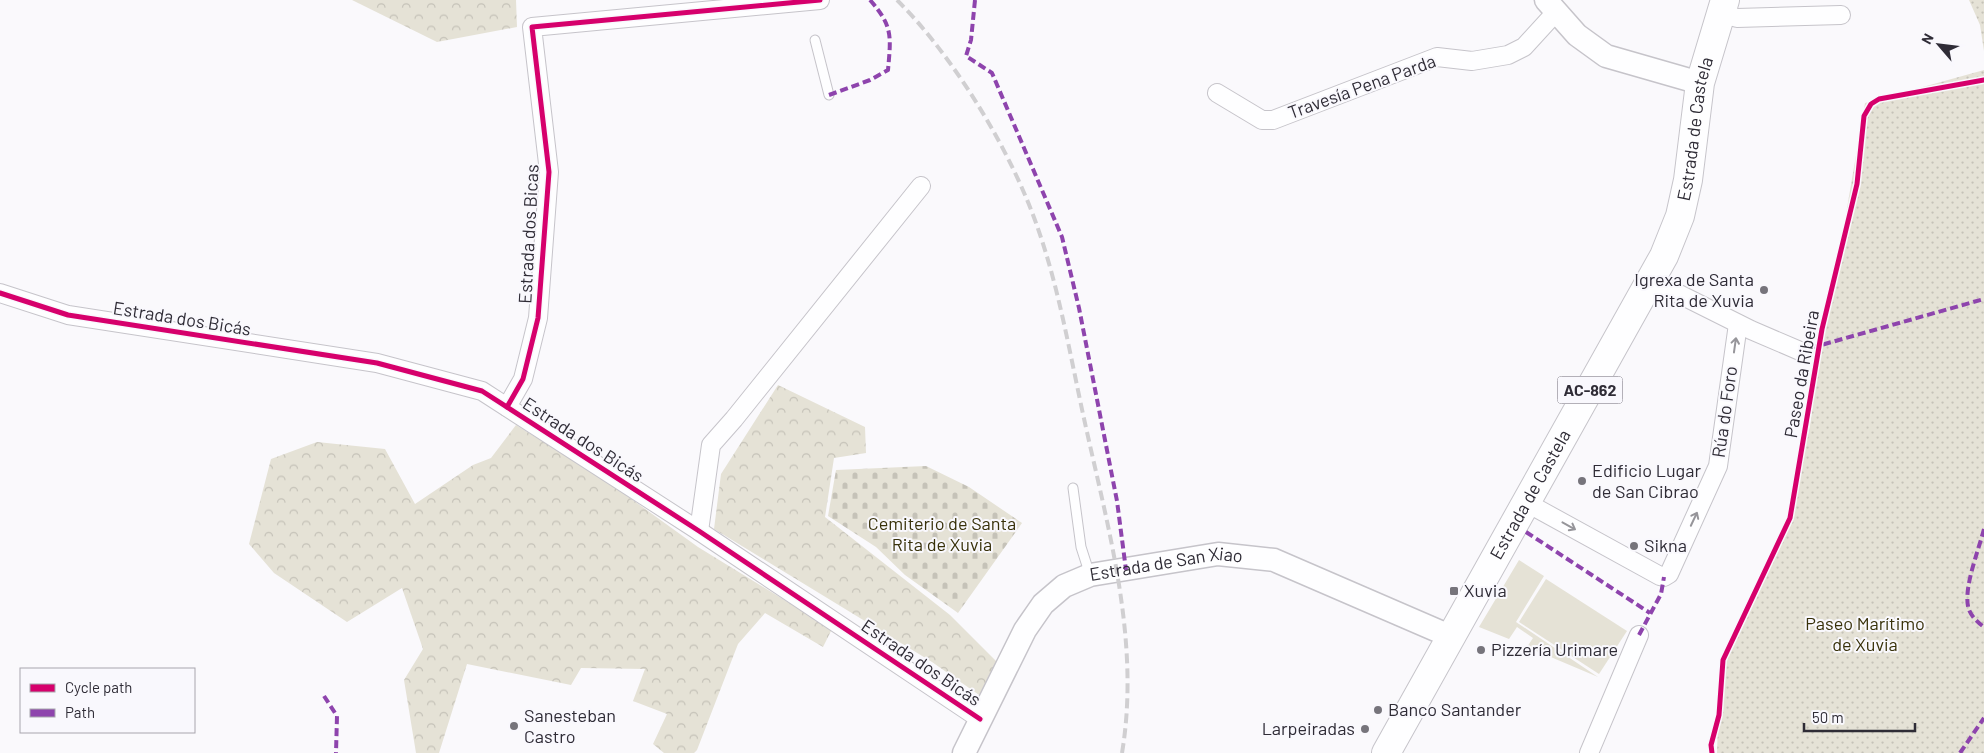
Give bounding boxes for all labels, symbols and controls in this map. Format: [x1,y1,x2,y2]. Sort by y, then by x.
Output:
north arrow [1914,20,1964,70]
text: N [1917,31,1937,47]
street label: Travesía Pena Parda [1285,49,1439,123]
street label: Estrada de Castela [1672,54,1717,203]
street label: Estrada dos Bicas [513,164,543,304]
place label: Igrexa de Santa Rita de Xuvia [1634,268,1754,311]
marker: Igrexa de Santa Rita de Xuvia [1758,284,1770,296]
street label: Estrada dos Bicás [112,296,253,340]
street label: Paseo da Ribeira [1779,308,1823,439]
one-way arrow [1730,338,1740,354]
street label: Rúa do Foro [1707,365,1741,459]
road number: AC-862 [1558,376,1622,404]
street label: Estrada dos Bicás [519,392,648,486]
street label: Estrada de Castela [1485,425,1575,563]
place label: Edificio Lugar de San Cibrao [1592,459,1701,502]
marker: Edificio Lugar de San Cibrao [1576,475,1588,487]
park label: Cemiterio de Santa Rita de Xuvia [868,512,1016,555]
one-way arrow [1689,512,1699,527]
one-way arrow [1562,522,1576,532]
place label: Sikna [1644,534,1687,556]
marker: Sikna [1628,540,1640,552]
street label: Estrada de San Xiao [1088,542,1244,585]
place label: Xuvia [1464,579,1507,601]
marker: Xuvia [1448,585,1460,597]
park label: Paseo Marítimo de Xuvia [1805,612,1925,655]
street label: Estrada dos Bicás [858,614,985,710]
place label: Pizzería Urimare [1491,638,1618,660]
marker: Pizzería Urimare [1475,644,1487,656]
legend [20,668,195,733]
text: Cycle path [65,678,132,696]
place label: Banco Santander [1388,698,1522,720]
scale bar [1804,700,1915,732]
text: Path [65,703,95,721]
place label: Sanesteban Castro [524,704,616,747]
marker: Banco Santander [1372,704,1384,716]
text: 50 m [1812,708,1844,726]
place label: Larpeiradas [1262,717,1355,739]
marker: Sanesteban Castro [508,720,520,732]
marker: Larpeiradas [1359,723,1371,735]

